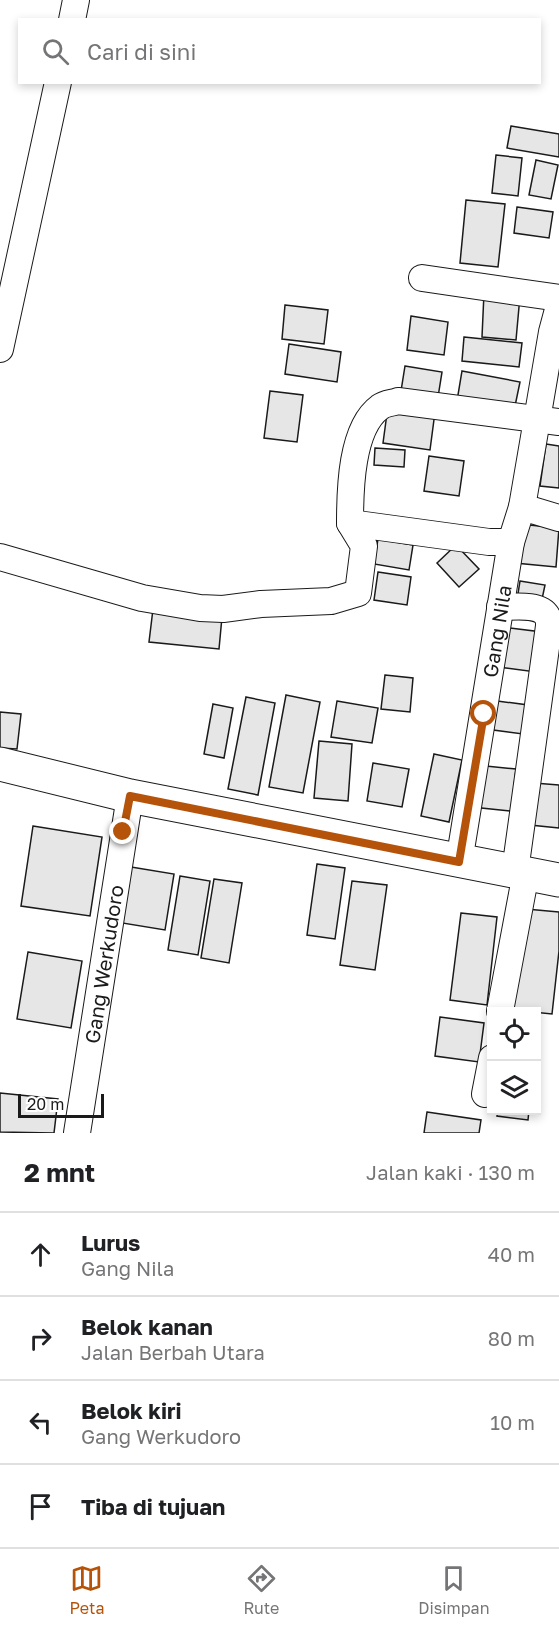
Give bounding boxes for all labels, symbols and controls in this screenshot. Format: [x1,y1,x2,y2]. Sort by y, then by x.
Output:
search box [18,18,541,84]
icon: search [39,35,72,68]
text: Cari di sini [87,38,196,65]
street label: Gang Nila [477,583,516,679]
route start [470,700,496,726]
route end [109,818,135,844]
street label: Gang Werkudoro [79,883,128,1045]
map controls [487,1007,541,1115]
button: locate [487,1007,541,1061]
button: layers [487,1061,541,1115]
scale bar [18,1091,104,1118]
text: 20 m [27,1094,64,1114]
text: 2 mnt [24,1157,95,1188]
text: Jalan kaki · 130 m [366,1160,535,1184]
text: Lurus [81,1229,140,1256]
icon: ahead [24,1238,57,1271]
text: 40 m [488,1242,535,1266]
text: Gang Nila [81,1256,174,1280]
text: Belok kanan [81,1313,213,1340]
icon: right [24,1322,57,1355]
text: 80 m [488,1326,535,1350]
text: Jalan Berbah Utara [81,1340,265,1364]
text: Belok kiri [81,1397,182,1424]
icon: left [24,1406,57,1439]
text: 10 m [490,1410,535,1434]
text: Gang Werkudoro [81,1424,241,1448]
icon: arrive [24,1490,57,1523]
text: Tiba di tujuan [81,1493,225,1520]
tab: Peta [69,1562,105,1618]
tab: Rute [243,1562,279,1618]
tab: Disimpan [418,1562,489,1618]

